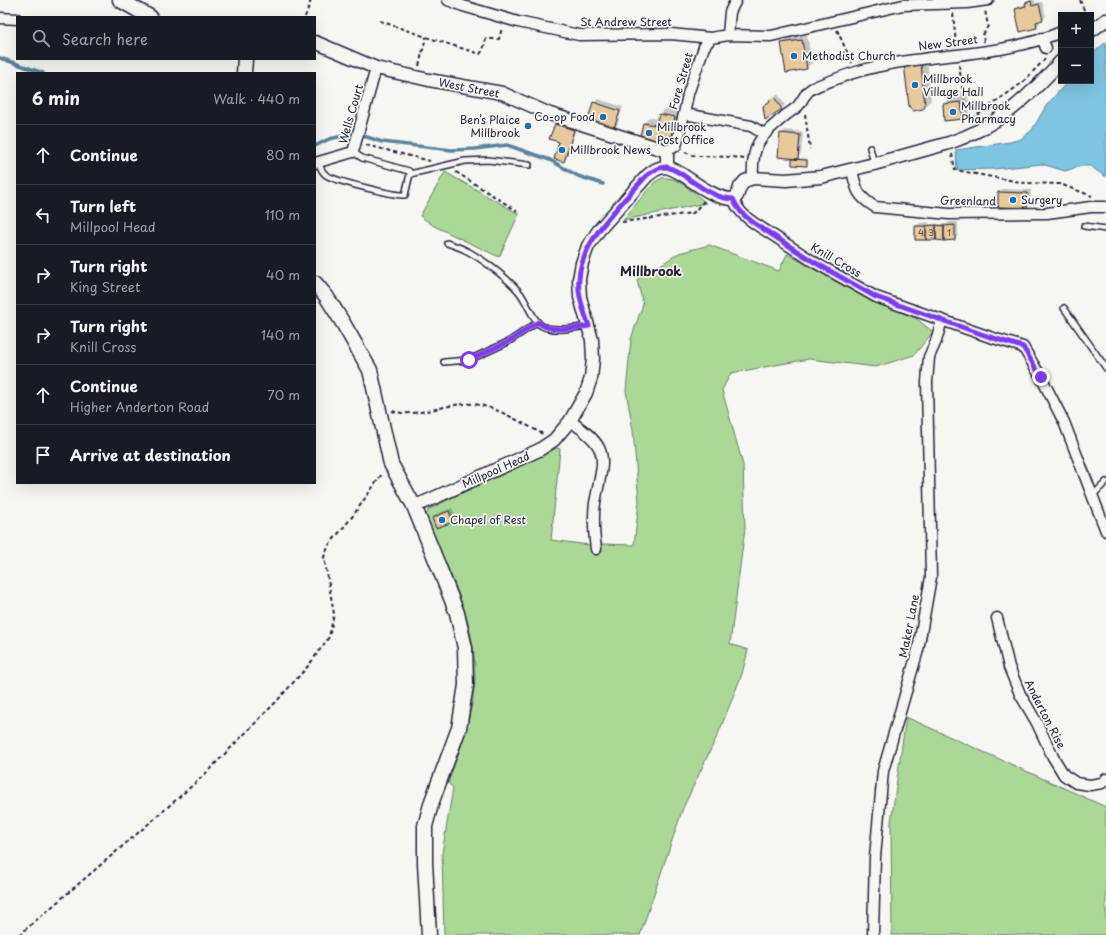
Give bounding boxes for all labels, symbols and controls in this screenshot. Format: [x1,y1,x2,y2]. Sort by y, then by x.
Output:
map controls [1058,12,1094,84]
button: + [1058,12,1094,48]
street label: St Andrew Street [580,13,672,30]
search box [16,16,316,60]
icon: search [30,27,52,49]
text: Search here [62,27,148,50]
street label: New Street [917,30,979,55]
place label: Methodist Church [802,47,896,64]
button: − [1058,48,1094,84]
street label: Fore Street [664,50,697,111]
marker: Methodist Church [789,51,799,61]
place label: Millbrook Village Hall [923,70,984,100]
street label: West Street [437,73,501,102]
marker: Millbrook Village Hall [910,80,920,90]
street label: Wells Court [334,82,367,146]
text: 6 min [32,85,80,111]
text: Walk · 440 m [213,89,300,108]
place label: Millbrook Pharmacy [961,97,1016,127]
marker: Millbrook Pharmacy [948,107,958,117]
place label: Co-op Food [534,108,595,125]
place label: Ben’s Plaice Millbrook [460,111,521,141]
marker: Co-op Food [598,112,608,122]
place label: Millbrook Post Office [657,118,715,148]
marker: Ben’s Plaice Millbrook [523,121,533,131]
marker: Millbrook Post Office [644,128,654,138]
place label: Millbrook News [570,141,651,158]
text: Continue [70,143,138,166]
icon: ahead [32,144,54,166]
text: 80 m [266,145,300,164]
marker: Millbrook News [557,145,567,155]
place label: Surgery [1021,191,1062,208]
street label: Greenland [940,192,996,209]
text: Turn left [70,194,136,217]
marker: Surgery [1008,195,1018,205]
icon: left [32,204,54,226]
text: 110 m [265,205,300,224]
text: Millpool Head [70,217,156,236]
house number: 4 [918,225,924,239]
house number: 3 [928,225,934,239]
house number: 1 [947,225,951,239]
street label: Knill Cross [808,238,865,281]
text: Turn right [70,254,147,277]
district label: Millbrook [620,261,682,280]
icon: right [32,264,54,286]
text: 40 m [266,265,300,284]
text: King Street [70,277,140,296]
text: Turn right [70,314,147,337]
icon: right [32,324,54,346]
text: 140 m [261,325,300,344]
text: Knill Cross [70,337,137,356]
route start [460,351,478,369]
route end [1032,368,1050,386]
text: Continue [70,374,138,397]
icon: ahead [32,384,54,406]
text: 70 m [267,385,300,404]
text: Higher Anderton Road [70,397,209,416]
text: Arrive at destination [70,443,231,466]
icon: arrive [32,444,54,466]
street label: Millpool Head [459,447,532,492]
place label: Chapel of Rest [450,511,526,528]
marker: Chapel of Rest [437,515,447,525]
street label: Maker Lane [894,593,923,659]
street label: Anderton Rise [1021,676,1070,751]

